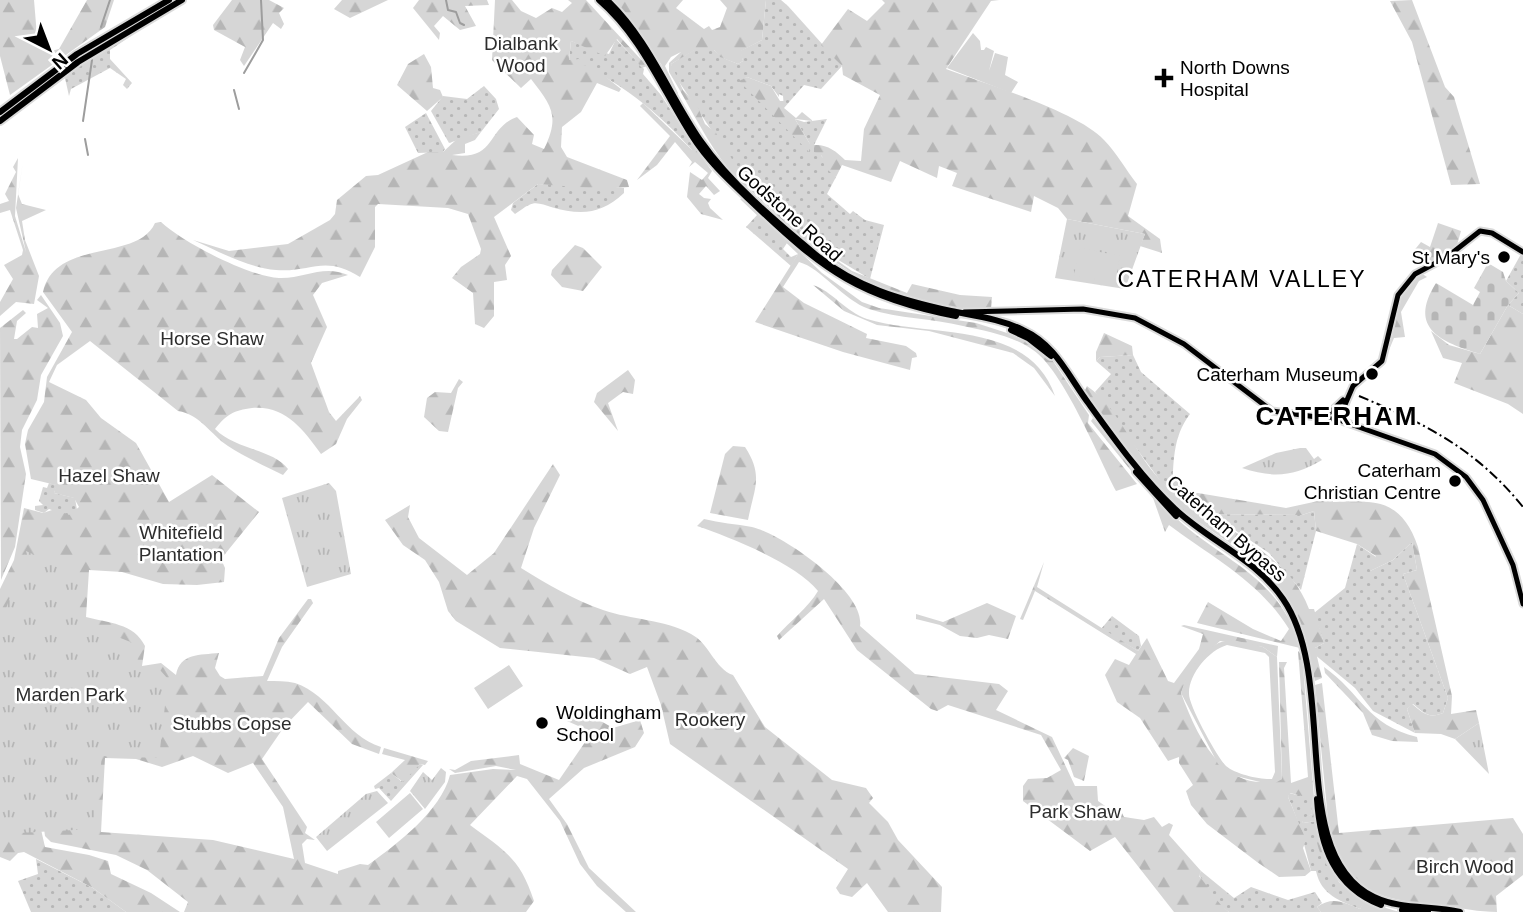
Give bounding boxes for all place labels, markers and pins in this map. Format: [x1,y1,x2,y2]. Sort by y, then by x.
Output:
place label: North Downs Hospital [1180,57,1290,100]
marker: North Downs Hospital [1154,68,1174,88]
place label: St Mary's [1411,247,1490,268]
marker: St Mary's [1496,249,1512,265]
place label: Caterham Museum [1196,364,1358,385]
marker: Caterham Museum [1364,366,1380,382]
place label: Caterham Christian Centre [1304,460,1441,503]
marker: Caterham Christian Centre [1447,473,1463,489]
place label: Woldingham School [556,702,661,745]
marker: Woldingham School [534,715,550,731]

